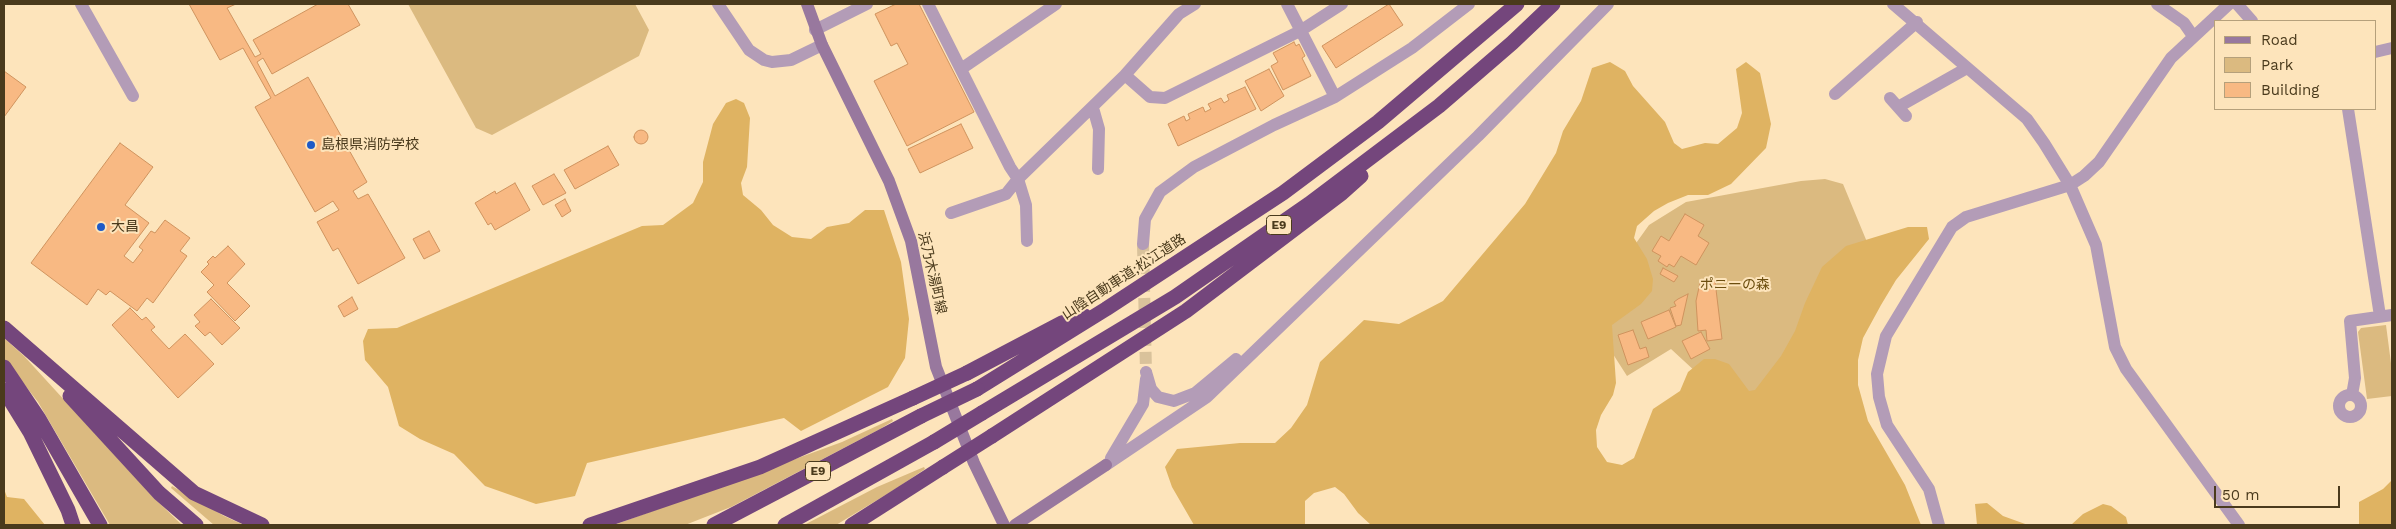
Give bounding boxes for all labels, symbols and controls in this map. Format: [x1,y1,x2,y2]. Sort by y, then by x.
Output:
legend [2214,20,2376,110]
text: Road [2261,31,2298,49]
text: Park [2261,56,2293,74]
text: Building [2261,81,2319,99]
place label: 島根県消防学校 [321,137,419,153]
marker: 島根県消防学校 [305,139,317,151]
road number: E9 [1266,216,1292,234]
place label: 大昌 [111,219,139,235]
marker: 大昌 [95,221,107,233]
street label: 浜乃木湯町線 [914,230,950,316]
street label: 山陰自動車道;松江道路 [1059,231,1189,323]
park label: ポニーの森 [1700,277,1770,293]
road number: E9 [806,462,830,481]
scale bar [2216,476,2342,508]
text: 50 m [2222,486,2259,504]

